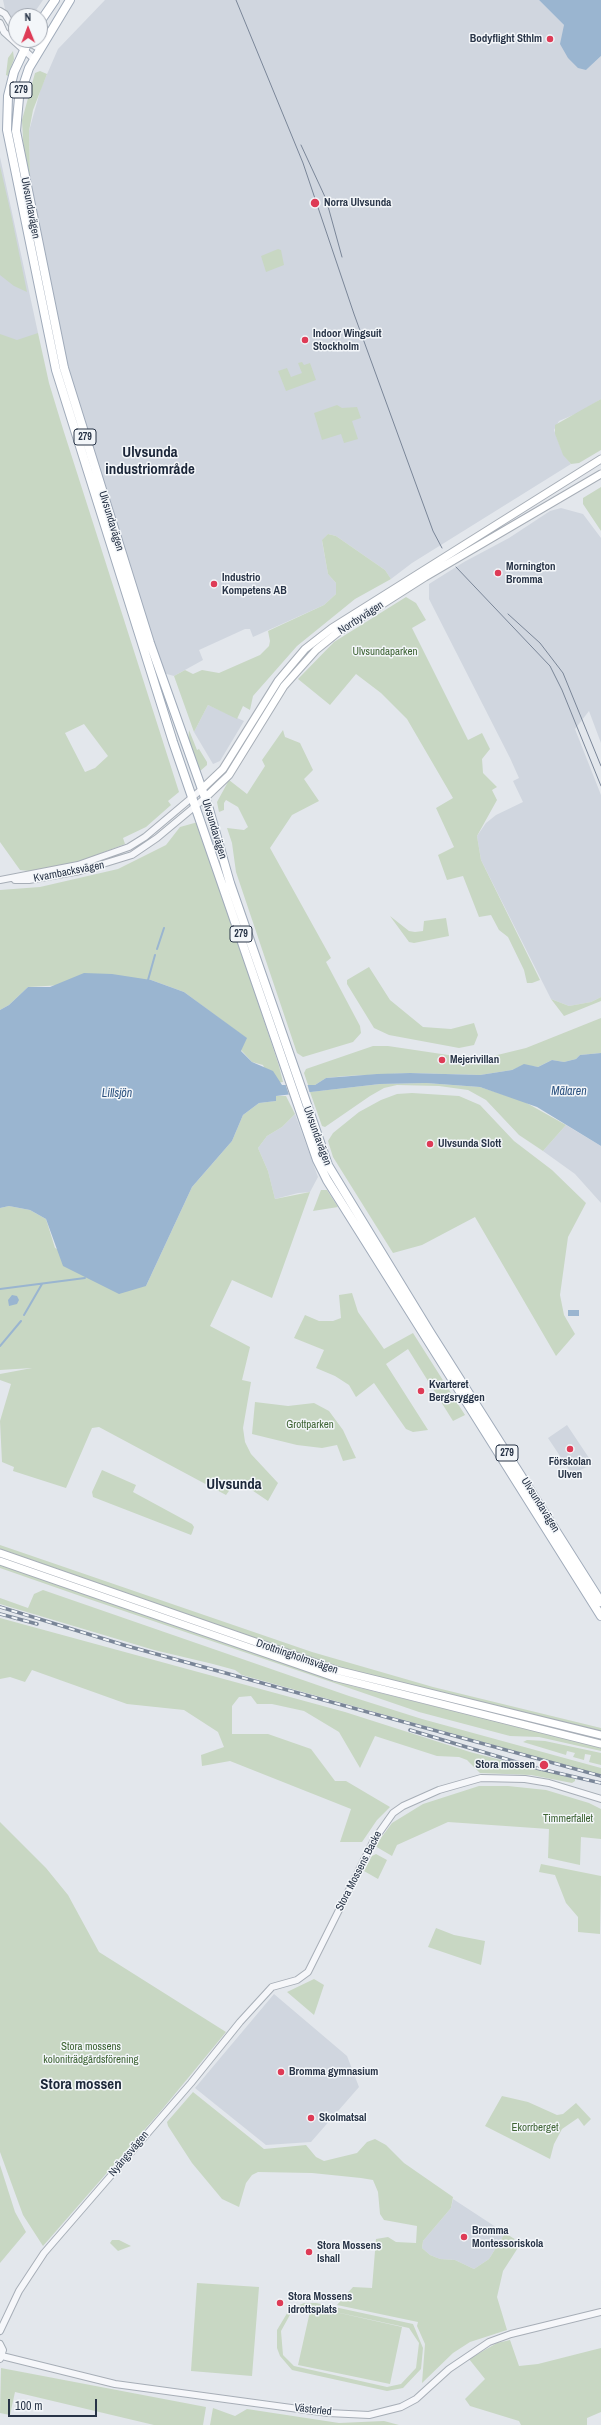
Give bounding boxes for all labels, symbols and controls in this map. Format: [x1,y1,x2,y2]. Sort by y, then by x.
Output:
north arrow [8,8,48,48]
text: N [24,10,31,24]
place label: Bodyflight Sthlm [470,32,542,46]
marker: Bodyflight Sthlm [545,34,555,44]
road number: 279 [10,82,32,98]
street label: Ulvsundavägen [18,176,42,240]
place label: Norra Ulvsunda [324,196,391,210]
marker: Norra Ulvsunda [309,197,321,209]
place label: Indoor Wingsuit Stockholm [313,327,382,353]
marker: Indoor Wingsuit Stockholm [300,335,310,345]
road number: 279 [74,429,96,445]
district label: Ulvsunda industriområde [105,444,195,479]
street label: Ulvsundavägen [96,489,126,553]
place label: Mornington Bromma [506,560,556,586]
marker: Mornington Bromma [493,568,503,578]
place label: Industrio Kompetens AB [222,571,287,597]
marker: Industrio Kompetens AB [209,579,219,589]
street label: Norrbyvägen [336,598,386,638]
park label: Ulvsundaparken [352,645,418,659]
street label: Ulvsundavägen [199,797,229,861]
street label: Kvarnbacksvägen [33,859,105,885]
road number: 279 [230,926,252,942]
place label: Mejerivillan [450,1053,499,1067]
marker: Mejerivillan [437,1055,447,1065]
water label: Mälaren [551,1085,587,1099]
water label: Lillsjön [102,1087,132,1101]
street label: Ulvsundavägen [300,1105,334,1167]
place label: Ulvsunda Slott [438,1137,501,1151]
marker: Ulvsunda Slott [425,1139,435,1149]
place label: Kvarteret Bergsryggen [429,1378,485,1404]
marker: Kvarteret Bergsryggen [416,1386,426,1396]
park label: Grottparken [286,1418,334,1432]
marker: Förskolan Ulven [565,1444,575,1454]
road number: 279 [496,1445,518,1461]
place label: Förskolan Ulven [549,1455,591,1481]
street label: Ulvsundavägen [518,1475,562,1535]
district label: Ulvsunda [206,1476,262,1494]
street label: Drottningholmsvägen [254,1637,340,1677]
place label: Stora mossen [475,1758,535,1772]
marker: Stora mossen [538,1759,550,1771]
park label: Timmerfallet [543,1812,593,1826]
street label: Stora Mossens Backe [333,1829,385,1913]
park label: Stora mossens koloniträdgårdsförening [43,2040,139,2066]
place label: Bromma gymnasium [289,2065,378,2079]
marker: Bromma gymnasium [276,2067,286,2077]
district label: Stora mossen [40,2076,122,2094]
place label: Skolmatsal [319,2111,367,2125]
marker: Skolmatsal [306,2113,316,2123]
park label: Ekorrberget [511,2121,559,2135]
street label: Nyängsvägen [106,2129,152,2179]
place label: Bromma Montessoriskola [472,2224,543,2250]
marker: Bromma Montessoriskola [459,2232,469,2242]
place label: Stora Mossens Ishall [317,2239,381,2265]
marker: Stora Mossens Ishall [304,2247,314,2257]
place label: Stora Mossens idrottsplats [288,2290,352,2316]
marker: Stora Mossens idrottsplats [275,2298,285,2308]
scale bar [10,2391,99,2417]
text: 100 m [15,2398,42,2414]
street label: Västerled [294,2401,332,2419]

